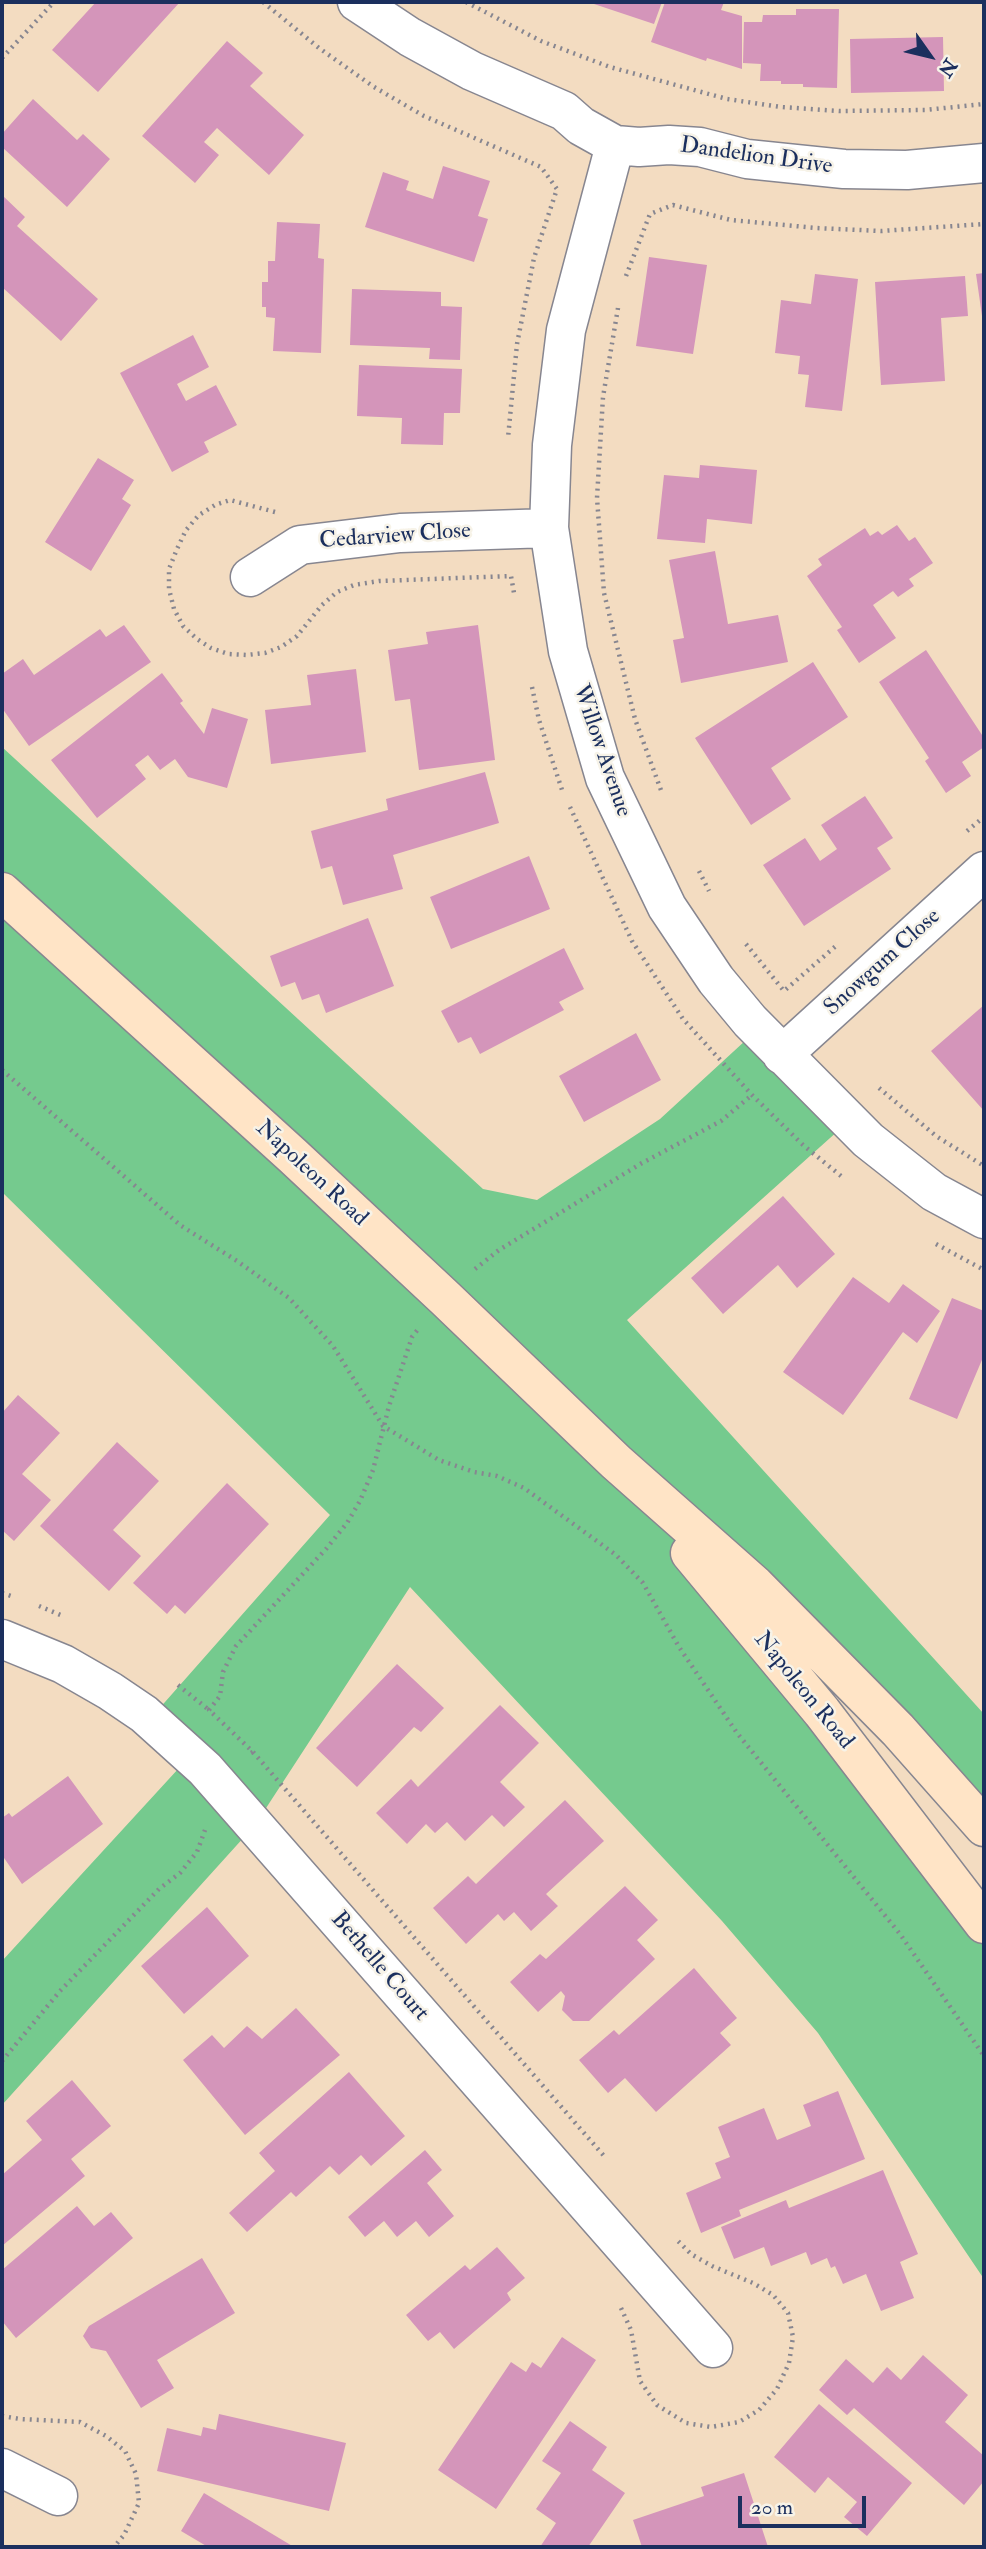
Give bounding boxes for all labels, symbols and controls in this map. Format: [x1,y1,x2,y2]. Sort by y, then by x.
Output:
north arrow [895,21,965,91]
text: N [933,54,962,82]
street label: Dandelion Drive [678,133,834,181]
street label: Cedarview Close [318,518,472,556]
street label: Willow Avenue [566,681,636,821]
street label: Snowgum Close [819,904,947,1022]
street label: Napoleon Road [249,1115,373,1233]
street label: Napoleon Road [747,1627,859,1755]
street label: Bethelle Court [324,1907,434,2027]
scale bar [741,2482,869,2526]
text: 20 m [751,2494,793,2521]

